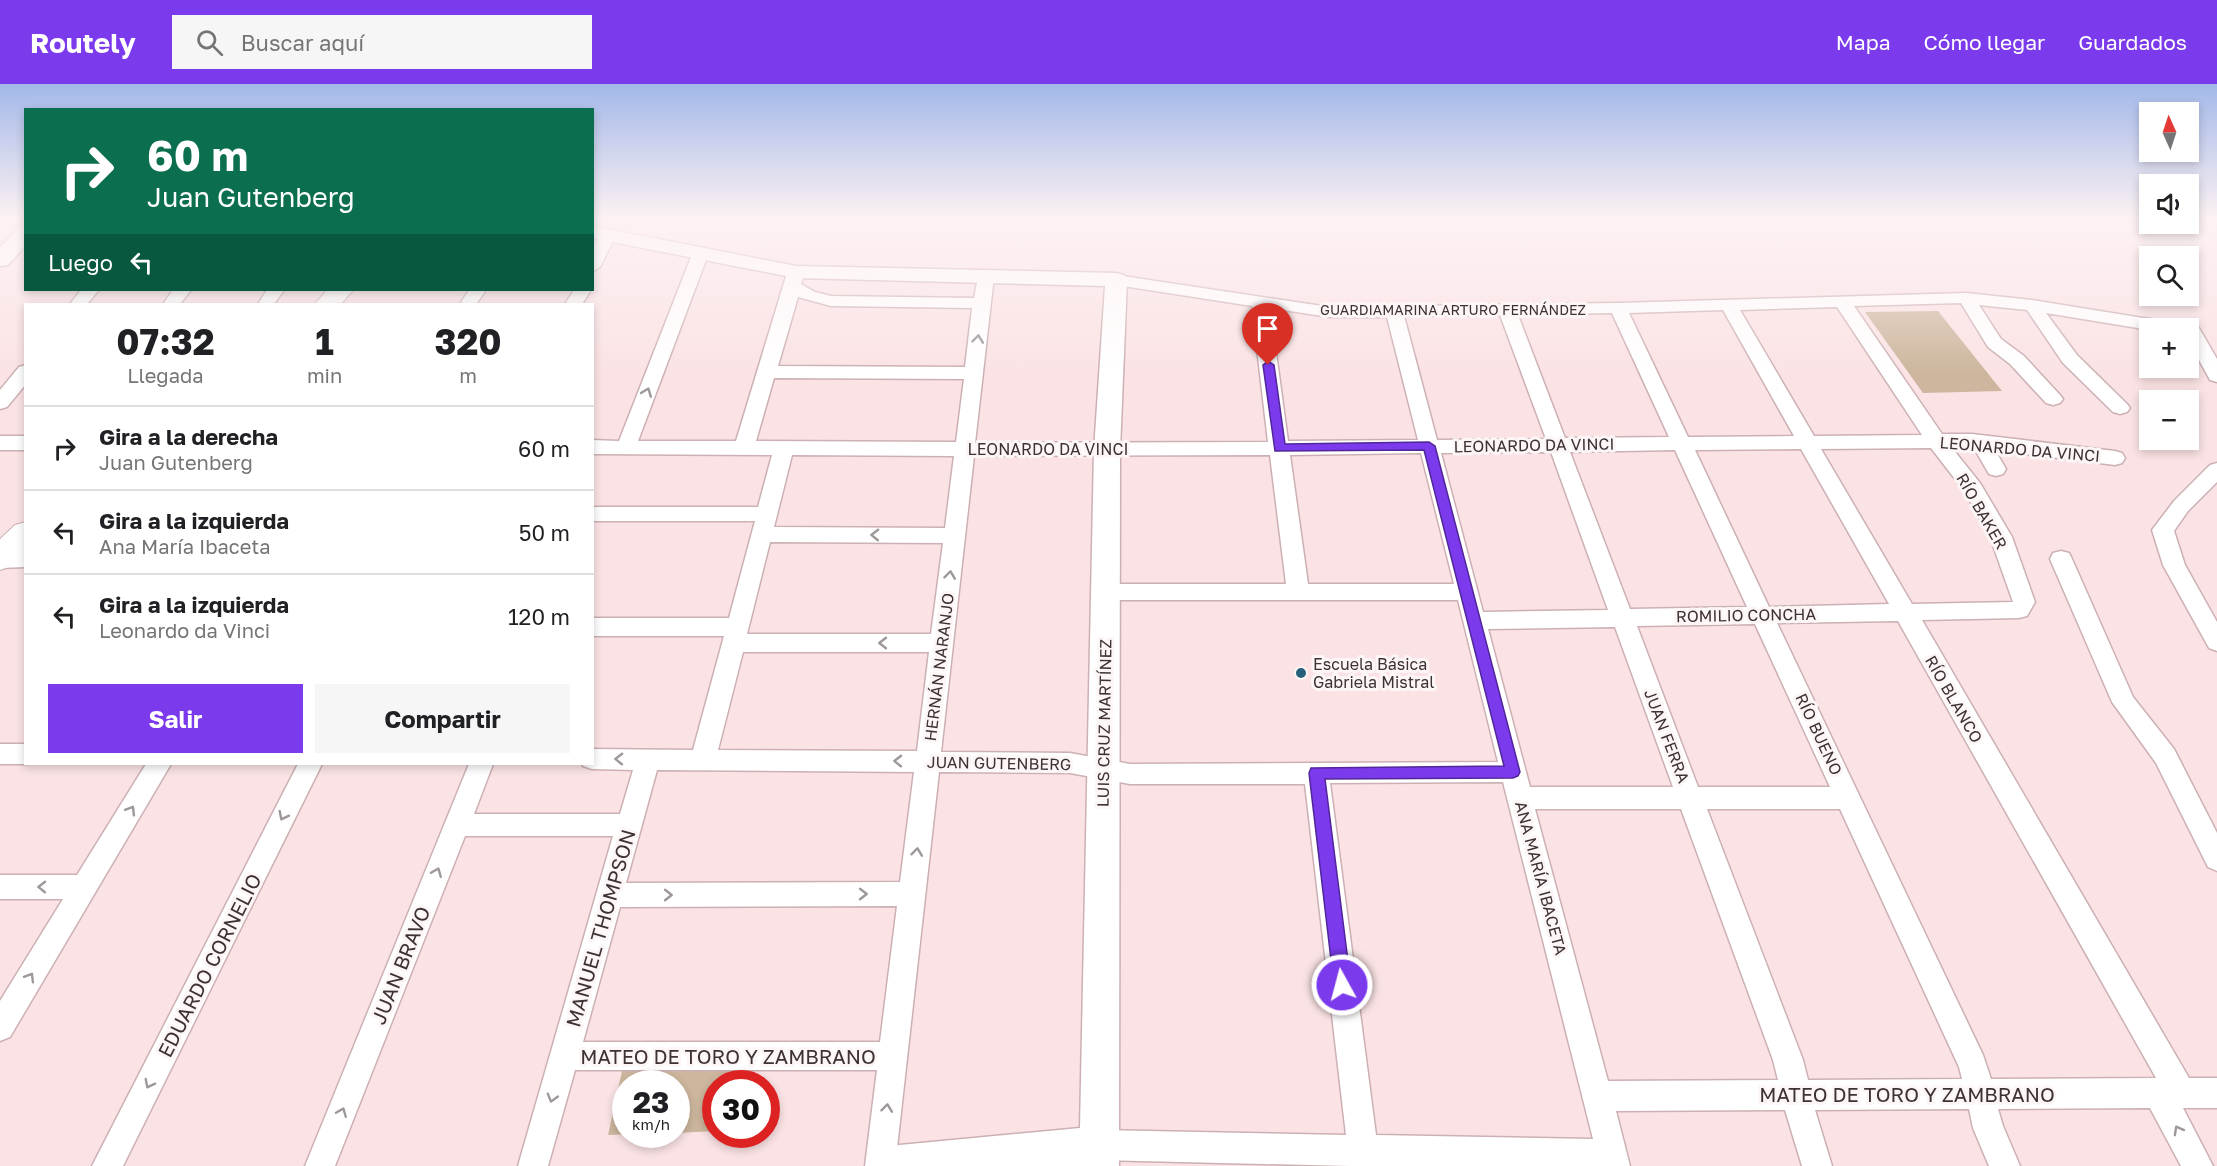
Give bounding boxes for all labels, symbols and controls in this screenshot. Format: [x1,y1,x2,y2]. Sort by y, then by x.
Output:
search box [172,15,592,69]
text: Routely [30,26,136,59]
icon: search [193,26,226,59]
text: Buscar aquí [241,29,364,56]
text: Mapa [1836,29,1891,55]
text: Cómo llegar [1924,29,2045,55]
text: Guardados [2078,29,2187,55]
north arrow [2139,102,2199,162]
map controls [2139,102,2199,450]
text: 60 m [147,130,248,180]
icon: right [48,132,126,210]
button: sound [2139,174,2199,234]
text: Juan Gutenberg [147,181,355,213]
icon: left [125,246,158,279]
button: search [2139,246,2199,306]
text: Luego [48,249,113,276]
street label: GUARDIAMARINA ARTURO FERNÁNDEZ [1320,301,1586,318]
pin [1242,303,1293,365]
icon: arrive [1251,312,1284,345]
button: + [2139,318,2199,378]
text: 07:32 [116,320,215,363]
text: 1 [315,320,334,363]
text: 320 [434,320,502,363]
one-way arrow [971,335,984,344]
text: Llegada [127,363,204,387]
text: min [307,363,342,387]
text: m [459,363,477,387]
one-way arrow [639,387,652,398]
button: − [2139,390,2199,450]
text: Gira a la derecha [99,423,278,450]
icon: right [48,432,81,465]
street label: LEONARDO DA VINCI [1939,432,2101,466]
street label: LEONARDO DA VINCI [1453,434,1615,456]
text: 60 m [518,435,570,462]
street label: LEONARDO DA VINCI [968,439,1128,459]
text: Juan Gutenberg [99,450,253,474]
street label: RÍO BAKER [1952,469,2012,553]
text: Gira a la izquierda [99,507,289,534]
icon: left [48,516,81,549]
text: 50 m [519,519,570,546]
one-way arrow [870,529,879,542]
text: Ana María Ibaceta [99,534,271,558]
one-way arrow [943,570,956,579]
text: Gira a la izquierda [99,591,289,618]
street label: HERNÁN NARANJO [920,592,958,742]
icon: left [48,600,81,633]
text: 120 m [508,603,570,630]
street label: ROMILIO CONCHA [1676,604,1817,626]
text: Leonardo da Vinci [99,618,270,642]
one-way arrow [879,637,888,649]
street label: LUIS CRUZ MARTÍNEZ [1093,639,1115,807]
street label: RÍO BLANCO [1921,652,1987,746]
place label: Escuela Básica Gabriela Mistral [1313,654,1434,692]
marker: Escuela Básica Gabriela Mistral [1294,666,1308,680]
button: Salir [48,684,303,753]
button: Compartir [315,684,570,753]
street label: JUAN FERRA [1640,686,1694,786]
street label: RÍO BUENO [1791,690,1847,778]
street label: JUAN GUTENBERG [927,752,1071,774]
one-way arrow [615,753,624,765]
one-way arrow [894,755,903,768]
street label: ANA MARÍA IBACETA [1511,799,1571,957]
one-way arrow [123,806,135,816]
one-way arrow [279,809,291,820]
street label: MANUEL THOMPSON [560,826,640,1030]
one-way arrow [910,847,923,856]
one-way arrow [430,867,442,878]
street label: EDUARDO CORNELIO [152,869,266,1061]
one-way arrow [38,881,47,893]
one-way arrow [664,888,673,901]
one-way arrow [859,888,868,900]
street label: JUAN BRAVO [365,903,435,1027]
position arrow [1310,953,1374,1017]
one-way arrow [23,973,35,983]
street label: MATEO DE TORO Y ZAMBRANO [580,1044,876,1068]
speed limit sign: 30 [702,1070,780,1148]
one-way arrow [144,1077,156,1088]
street label: MATEO DE TORO Y ZAMBRANO [1759,1082,2055,1106]
text: 23 [633,1084,669,1120]
one-way arrow [547,1092,559,1103]
one-way arrow [880,1103,893,1112]
one-way arrow [335,1107,347,1118]
text: km/h [632,1115,670,1133]
one-way arrow [2174,1125,2185,1136]

